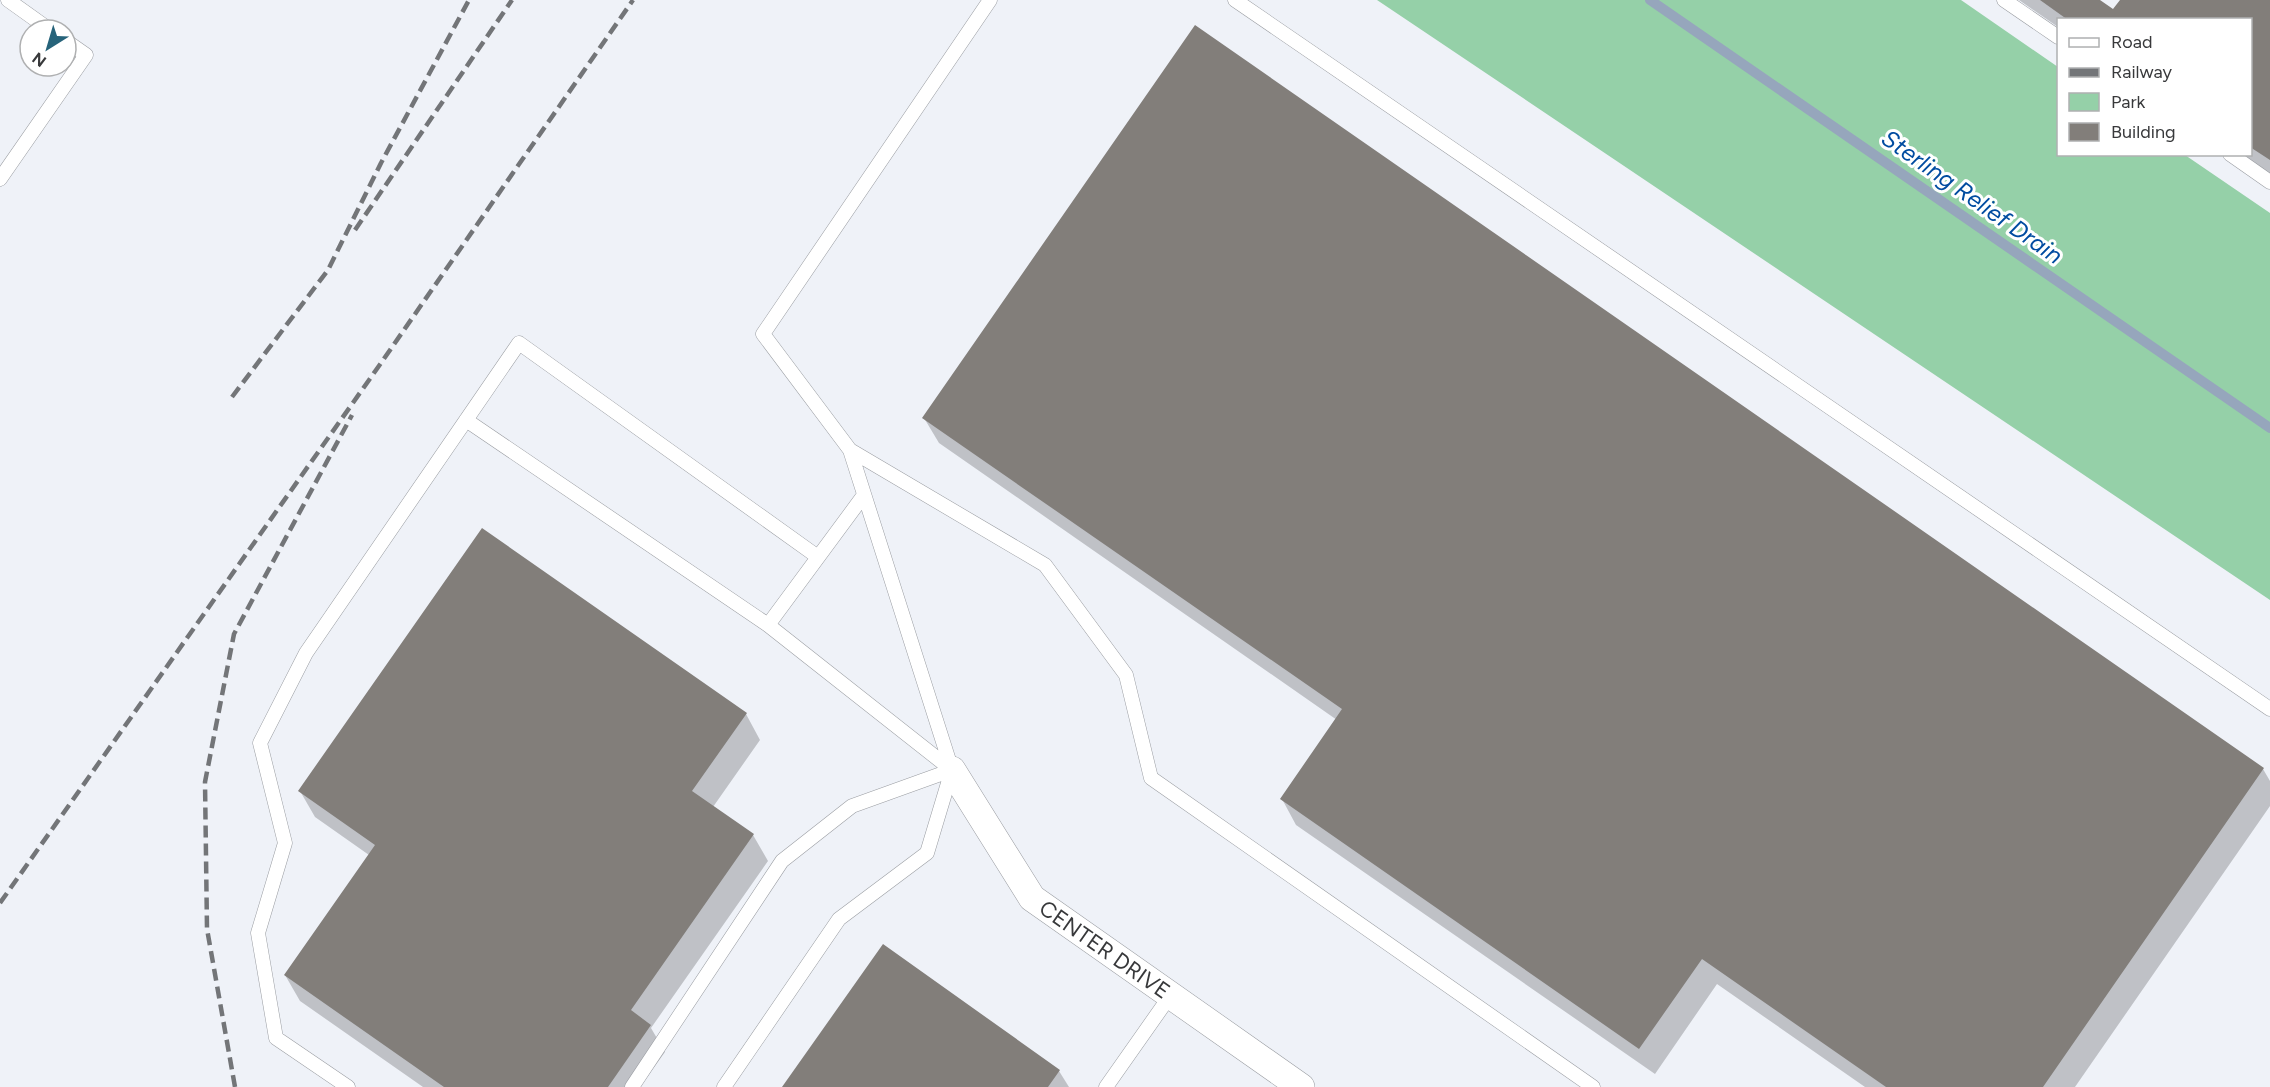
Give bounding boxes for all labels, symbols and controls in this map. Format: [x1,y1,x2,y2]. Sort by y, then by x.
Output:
north arrow [18,18,78,78]
legend [2057,18,2252,156]
text: Road [2111,31,2152,53]
text: N [29,48,50,71]
text: Railway [2111,61,2173,83]
text: Park [2111,91,2146,113]
text: Building [2111,121,2176,143]
water label: Sterling Relief Drain [1876,123,2068,270]
street label: CENTER DRIVE [1034,894,1175,1005]

